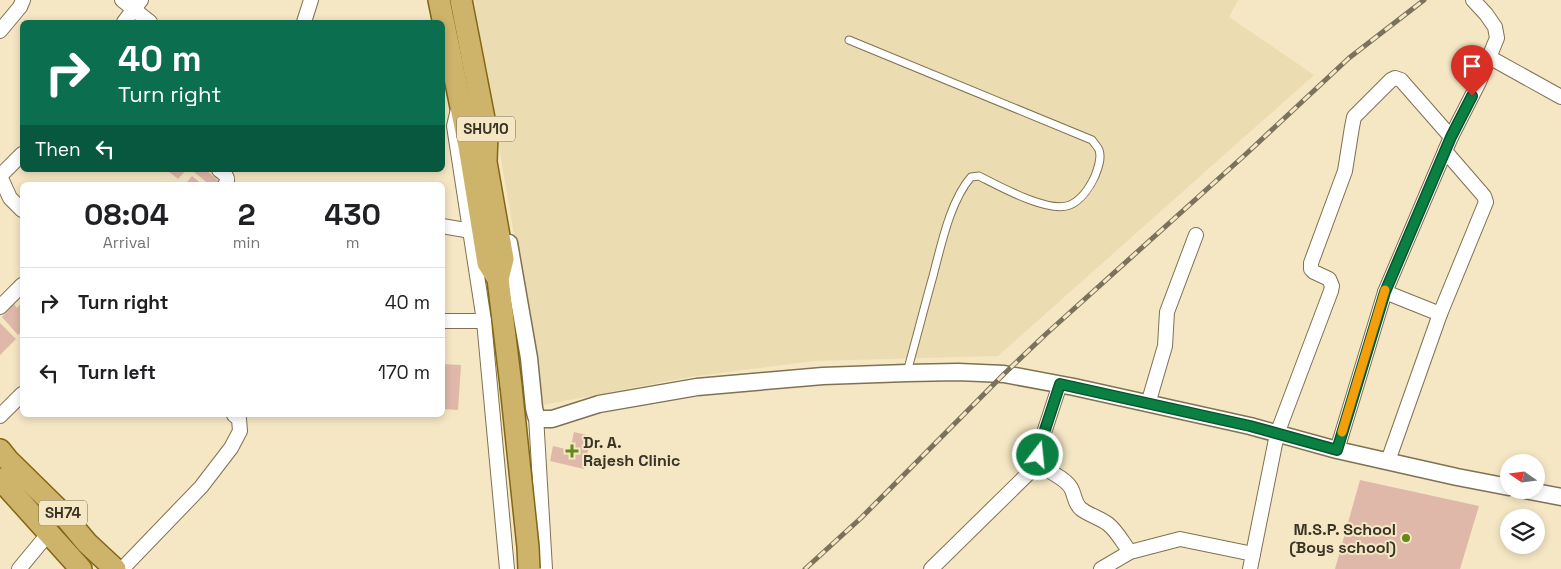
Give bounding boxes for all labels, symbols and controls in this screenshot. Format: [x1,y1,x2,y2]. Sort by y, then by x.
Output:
text: 40 m [118,37,202,81]
icon: right [35,40,100,105]
pin [1451,45,1493,96]
icon: arrive [1458,52,1486,80]
text: Turn right [118,80,221,108]
road number: SHU10 [457,116,515,142]
icon: left [91,135,119,163]
text: Then [35,137,81,162]
text: 08:04 [84,195,169,234]
text: 2 [238,195,255,234]
text: 430 [324,195,381,234]
text: Arrival [103,232,150,253]
text: min [233,232,260,253]
text: m [346,232,360,253]
icon: right [35,289,63,317]
text: Turn right [78,290,168,315]
text: 40 m [385,290,430,315]
icon: left [35,359,63,387]
text: Turn left [78,360,156,385]
text: 170 m [378,360,430,385]
position arrow [1011,428,1063,480]
place label: Dr. A. Rajesh Clinic [583,432,681,471]
marker: Dr. A. Rajesh Clinic [565,444,579,458]
north arrow [1500,454,1545,499]
map controls [1500,454,1545,554]
road number: SH74 [39,500,87,526]
button: layers [1500,509,1545,554]
place label: M.S.P. School (Boys school) [1289,519,1396,558]
marker: M.S.P. School (Boys school) [1400,532,1412,544]

